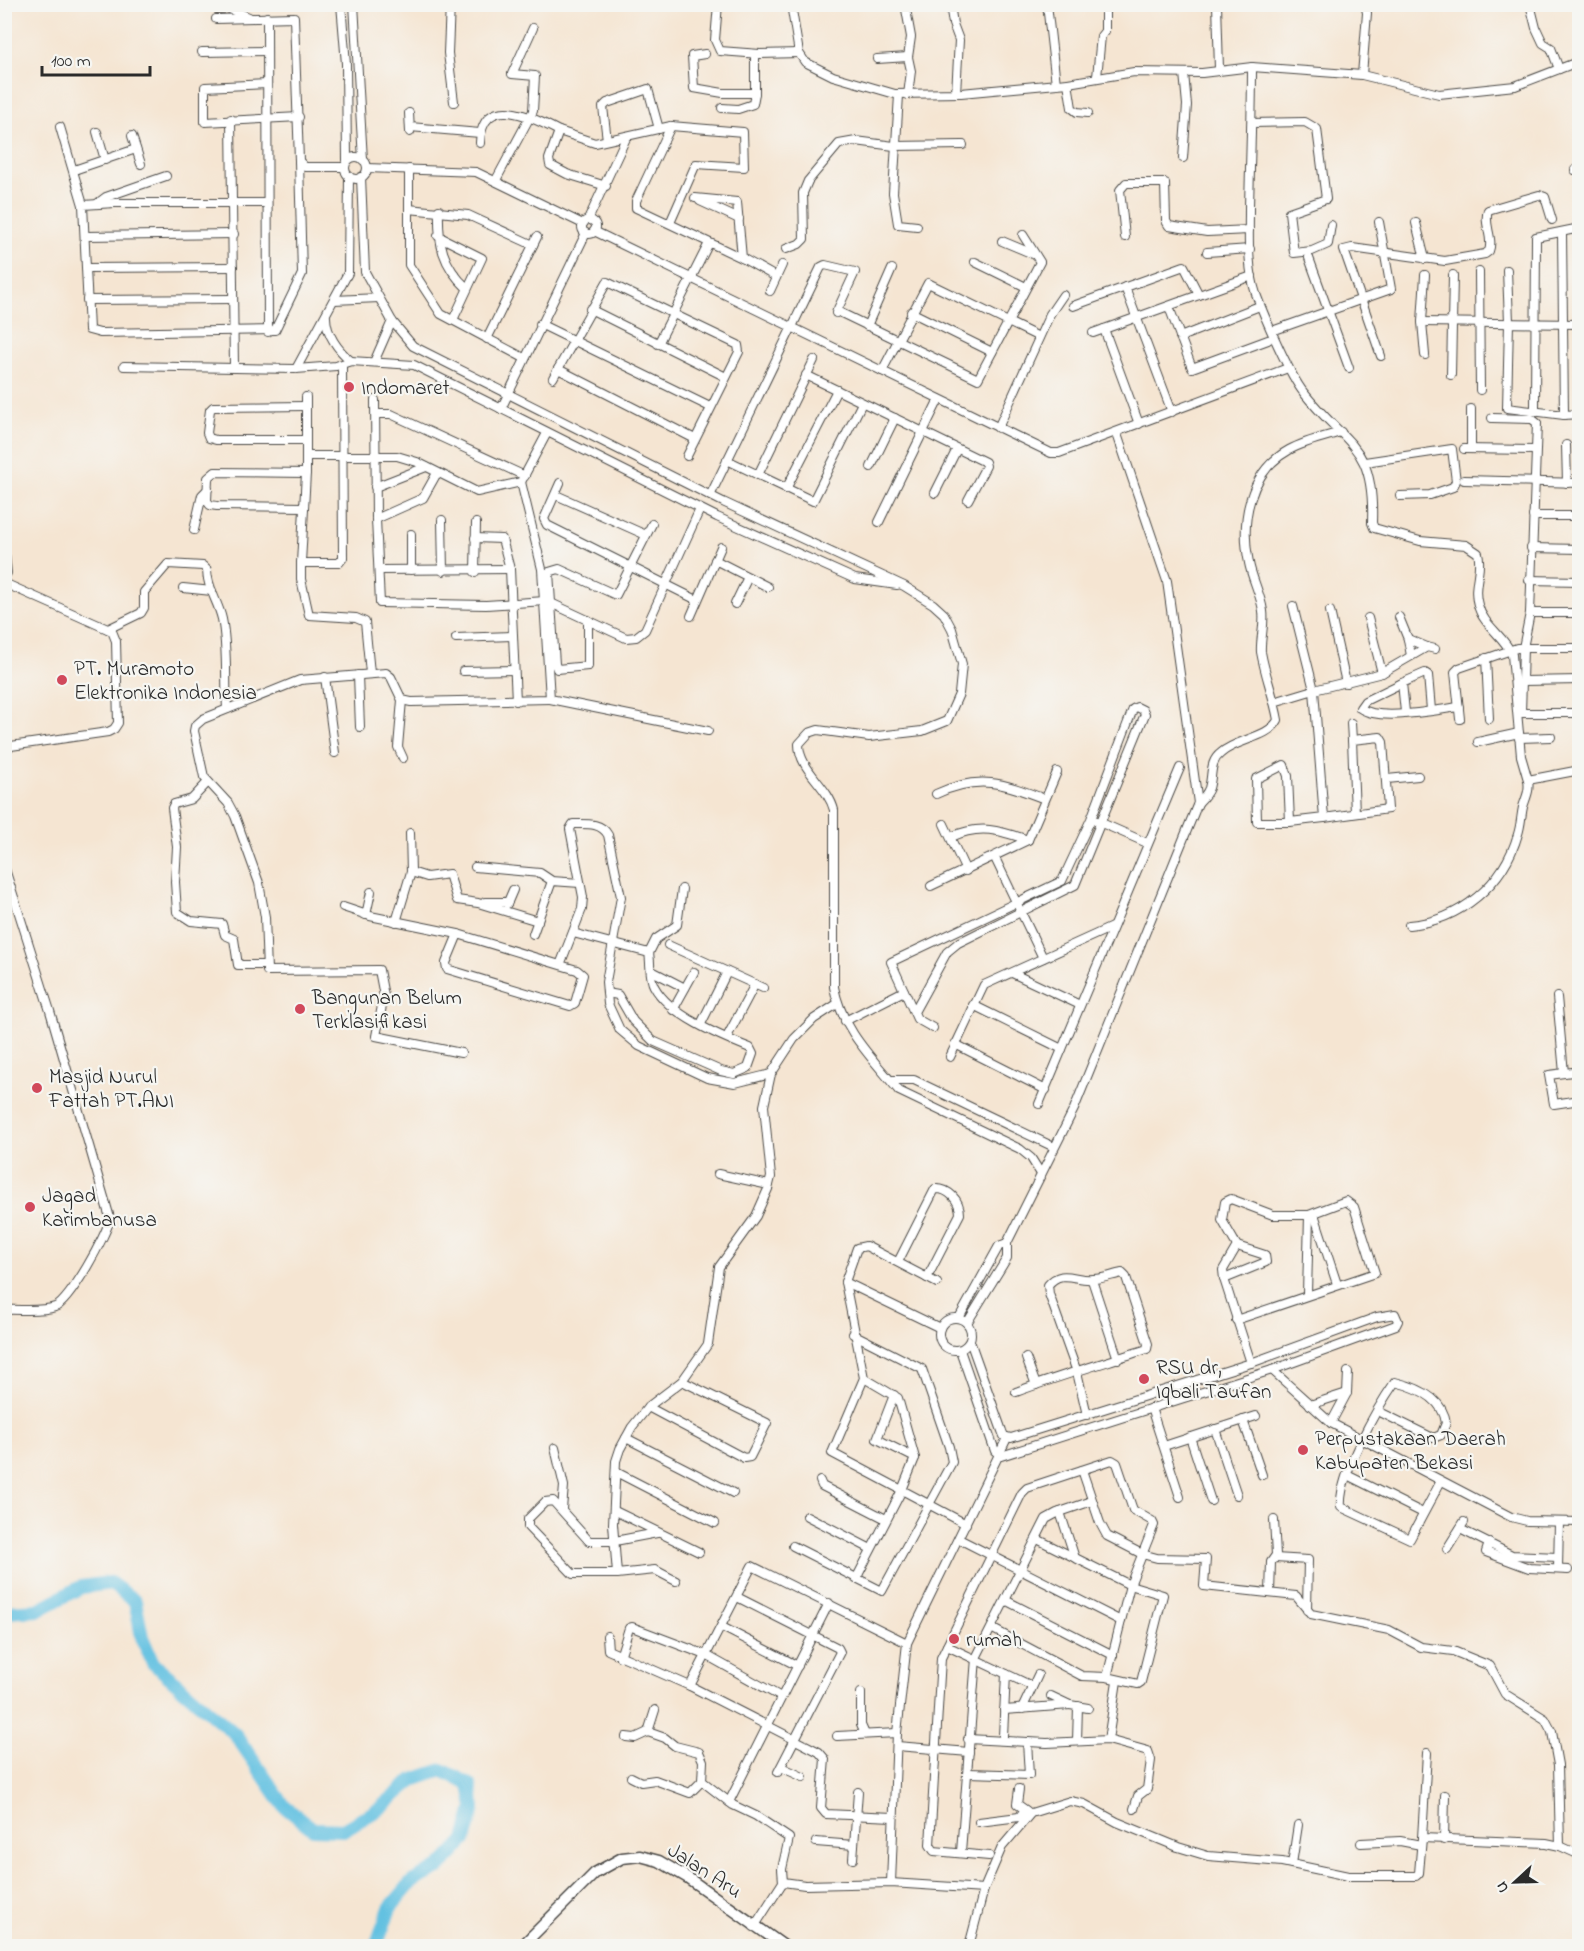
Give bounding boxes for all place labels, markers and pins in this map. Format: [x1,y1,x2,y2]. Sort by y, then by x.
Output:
place label: Indomaret [361,374,450,404]
marker: Indomaret [342,380,356,394]
place label: PT. Muramoto Elektronika Indonesia [74,655,257,709]
marker: PT. Muramoto Elektronika Indonesia [55,673,69,687]
place label: Bangunan Belum Terklasifikasi [311,984,462,1038]
marker: Bangunan Belum Terklasifikasi [293,1002,307,1016]
place label: Masjid Nurul Fattah PT.ANI [48,1063,174,1117]
marker: Masjid Nurul Fattah PT.ANI [30,1081,44,1095]
place label: Jagad Karimbanusa [42,1182,157,1236]
marker: Jagad Karimbanusa [23,1200,37,1214]
place label: RSU dr, Iqbali Taufan [1156,1354,1271,1408]
marker: RSU dr, Iqbali Taufan [1137,1372,1151,1386]
place label: Perpustakaan Daerah Kabupaten Bekasi [1315,1425,1506,1479]
marker: Perpustakaan Daerah Kabupaten Bekasi [1296,1443,1310,1457]
place label: rumah [966,1626,1022,1656]
marker: rumah [947,1632,961,1646]

